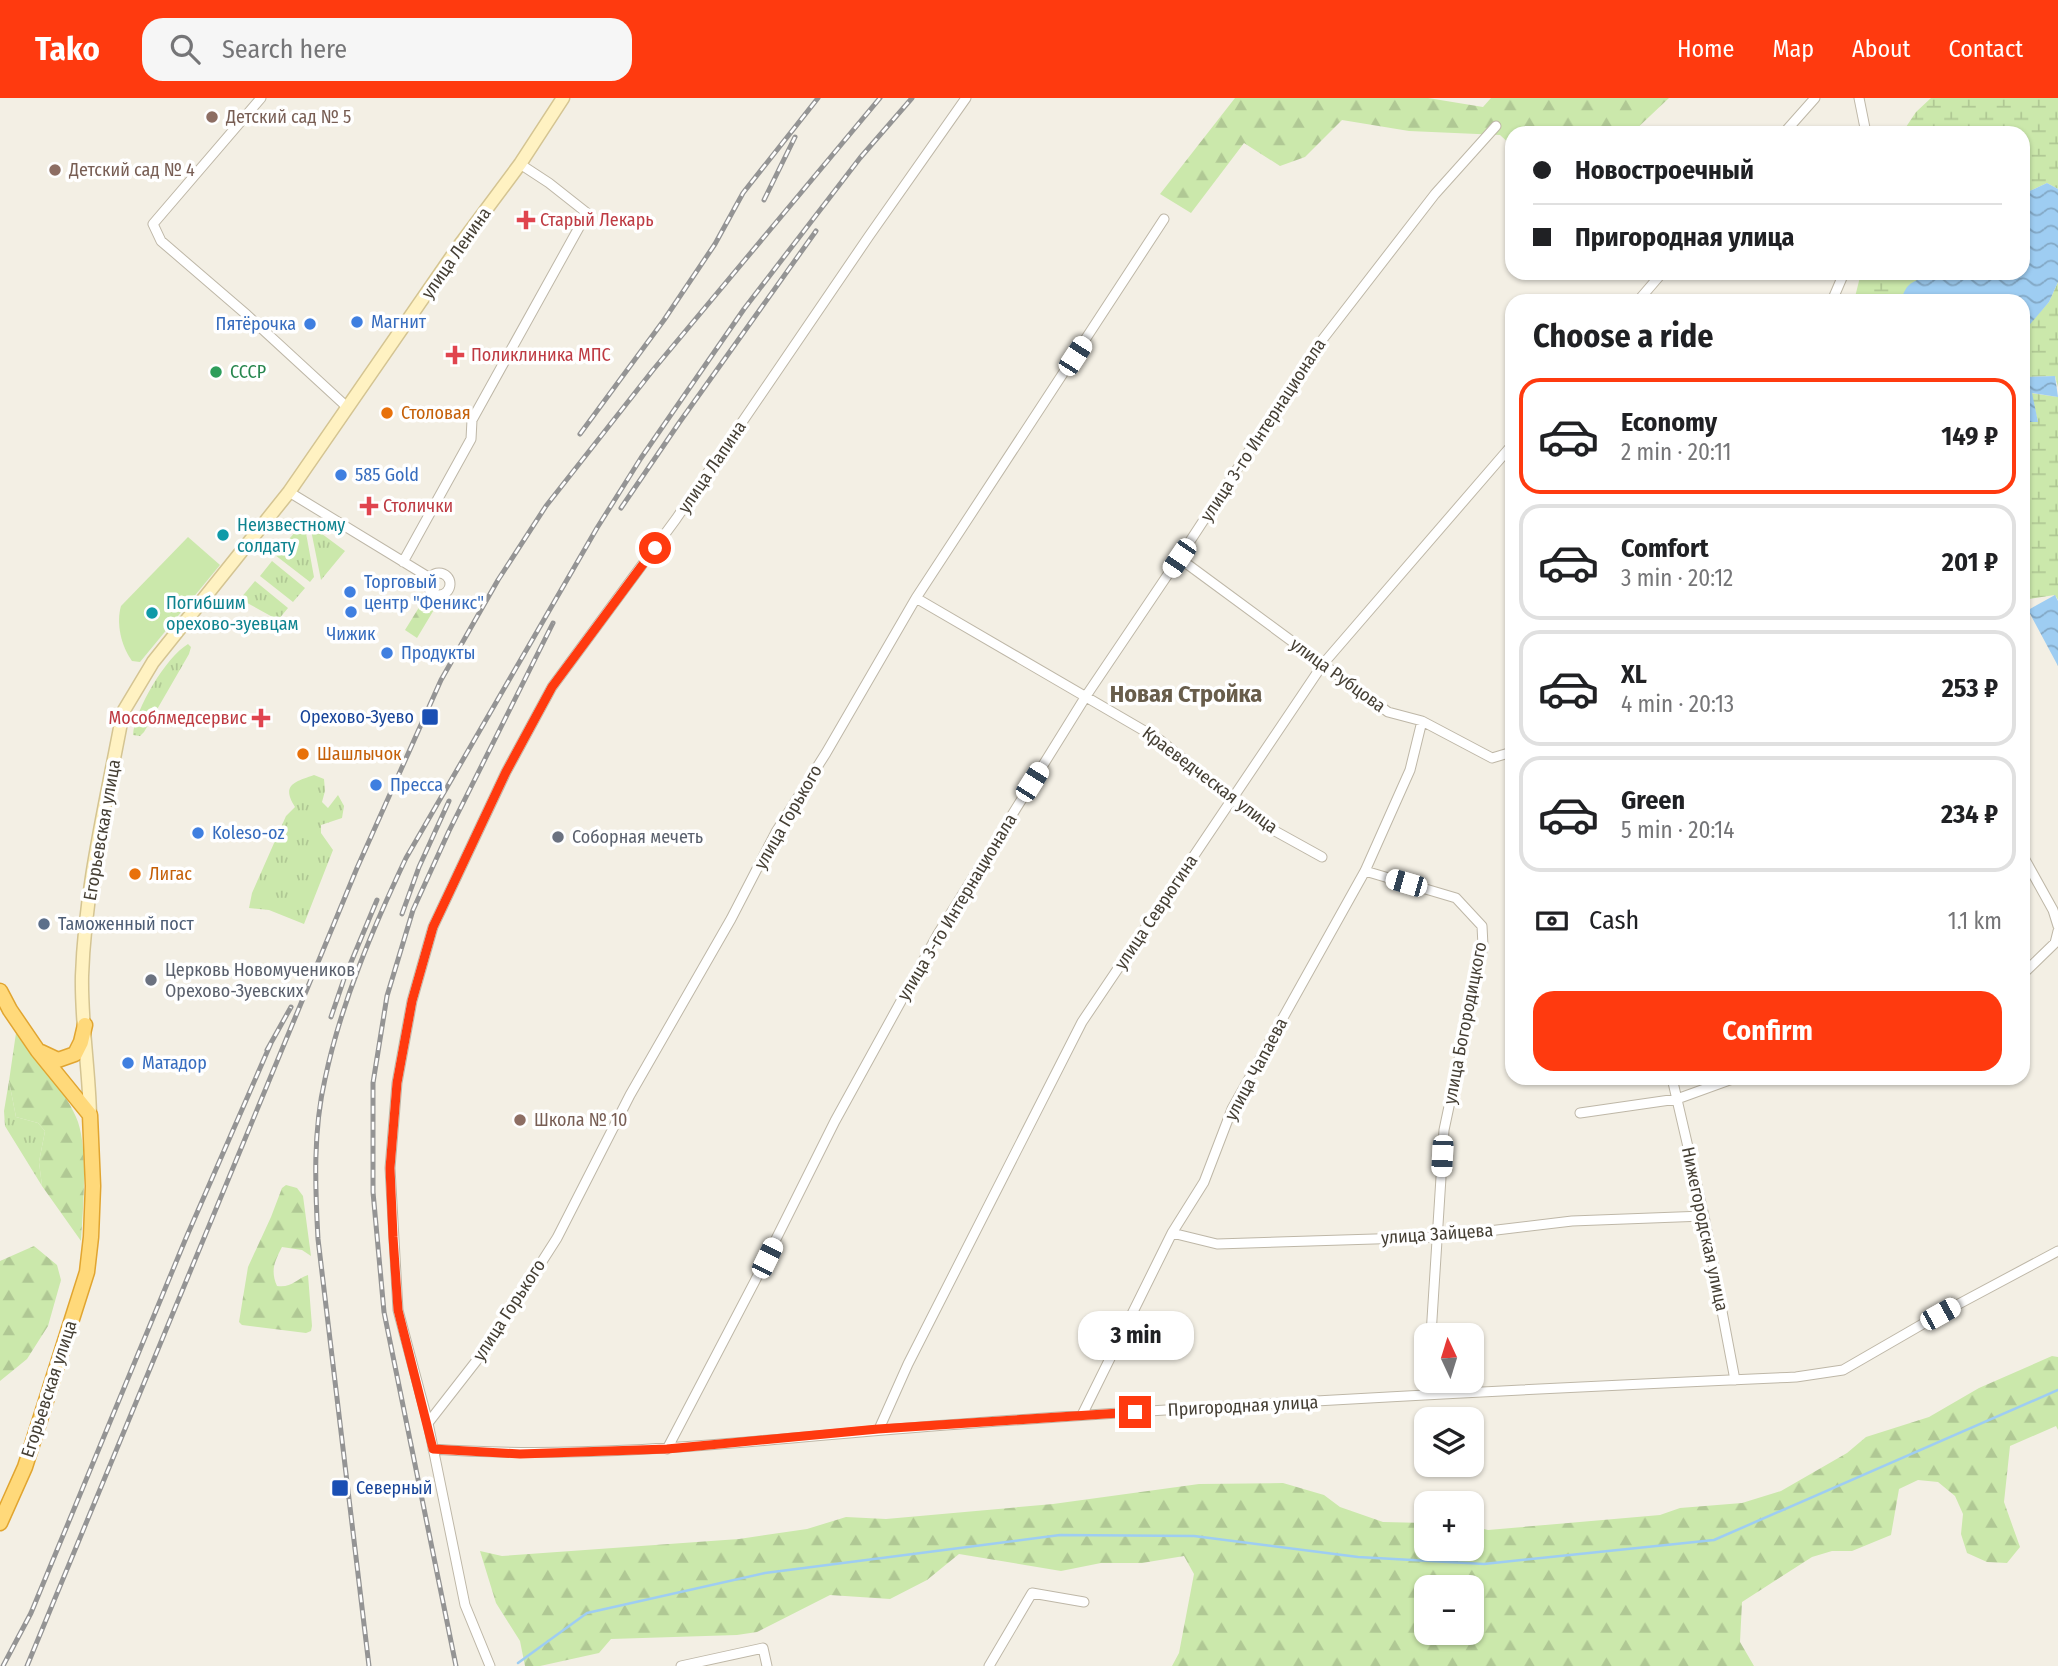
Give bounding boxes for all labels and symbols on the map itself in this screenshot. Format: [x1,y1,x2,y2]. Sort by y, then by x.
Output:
place label: Детский сад № 5 [225,106,351,128]
marker: Детский сад № 5 [204,109,220,125]
place label: Детский сад № 4 [68,159,195,181]
marker: Детский сад № 4 [47,162,63,178]
street label: улица Ленина [416,203,496,303]
place label: Старый Лекарь [540,209,654,231]
marker: Старый Лекарь [518,212,534,228]
place label: Магнит [371,311,427,333]
place label: Пятёрочка [216,313,296,335]
marker: Магнит [349,314,365,330]
marker: Пятёрочка [302,316,318,332]
car [1055,333,1096,379]
street label: улица 3-го Интернационала [1196,334,1331,526]
place label: Поликлиника МПС [471,344,611,366]
marker: Поликлиника МПС [445,345,465,365]
place label: СССР [230,361,266,383]
marker: СССР [208,364,224,380]
place label: Столовая [401,402,471,424]
marker: Столовая [379,405,395,421]
street label: улица Лапина [673,417,751,517]
place label: 585 Gold [355,464,419,486]
marker: 585 Gold [333,467,349,483]
place label: Столички [383,495,453,517]
marker: Столички [361,498,377,514]
place label: Неизвестному солдату [237,514,345,557]
marker: Неизвестному солдату [215,527,231,543]
route start [639,532,671,564]
car [1159,535,1200,581]
place label: Торговый центр "Феникс" [364,571,484,614]
marker: Торговый центр "Феникс" [342,584,358,600]
place label: Погибшим орехово-зуевцам [166,592,298,635]
marker: Чижик [343,604,359,620]
marker: Погибшим орехово-зуевцам [144,605,160,621]
place label: Чижик [326,623,376,645]
street label: улица Рубцова [1286,633,1390,717]
place label: Продукты [401,642,476,664]
marker: Продукты [379,645,395,661]
district label: Новая Стройка [1110,680,1262,708]
place label: Орехово-Зуево [300,706,414,728]
place label: Мособлмедсервис [109,707,247,729]
marker: Орехово-Зуево [420,707,440,727]
marker: Мособлмедсервис [253,710,269,726]
street label: Краеведческая улица [1138,722,1282,838]
place label: Шашлычок [317,743,402,765]
marker: Шашлычок [295,746,311,762]
street label: Егорьевская улица [79,758,125,902]
car [1012,759,1053,805]
street label: улица Горького [749,761,827,873]
place label: Пресса [390,774,443,796]
marker: Пресса [368,777,384,793]
street label: улица 3-го Интернационала [893,810,1022,1004]
place label: Koleso-oz [212,822,285,844]
marker: Koleso-oz [190,825,206,841]
place label: Соборная мечеть [572,826,703,848]
marker: Соборная мечеть [550,829,566,845]
street label: улица Севрюгина [1110,850,1203,973]
place label: Лигас [149,863,192,885]
marker: Лигас [127,866,143,882]
car [1383,867,1430,899]
place label: Таможенный пост [58,913,195,935]
marker: Таможенный пост [36,916,52,932]
street label: улица Богородицкого [1438,940,1492,1106]
place label: Церковь Новомучеников Орехово-Зуевских [165,959,355,1002]
marker: Церковь Новомучеников Орехово-Зуевских [143,972,159,988]
street label: улица Чапаева [1220,1014,1292,1124]
place label: Матадор [142,1052,207,1074]
marker: Матадор [120,1055,136,1071]
place label: Школа № 10 [534,1109,627,1131]
marker: Школа № 10 [512,1112,528,1128]
car [1431,1134,1454,1178]
street label: Нижегородская улица [1677,1145,1733,1313]
street label: улица Зайцева [1380,1219,1494,1249]
car [749,1235,786,1281]
street label: улица Горького [468,1255,550,1365]
car [1917,1295,1964,1333]
callout: 3 min [1077,1310,1193,1360]
street label: Егорьевская улица [16,1317,82,1460]
north arrow [1414,1323,1484,1393]
street label: Пригородная улица [1167,1391,1319,1421]
route end [1119,1396,1151,1428]
place label: Северный [356,1477,432,1499]
marker: Северный [330,1478,350,1498]

